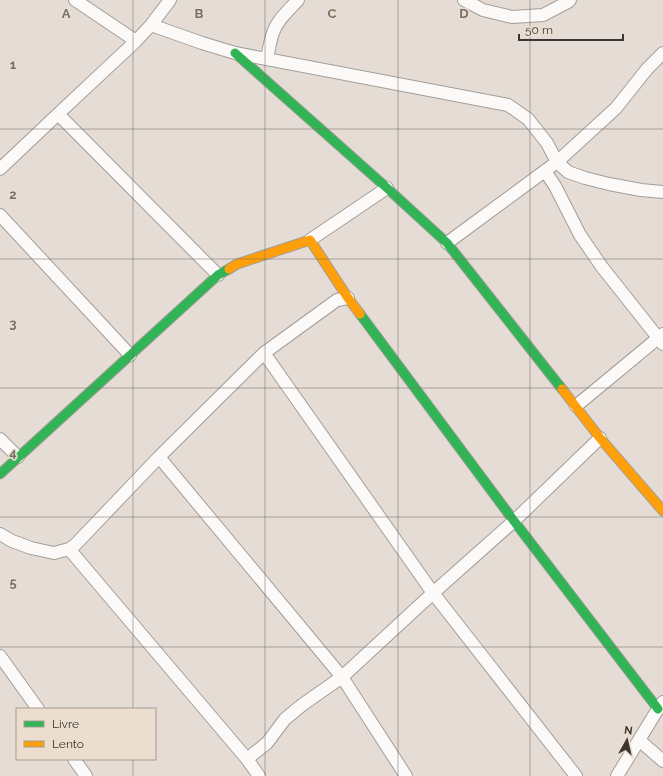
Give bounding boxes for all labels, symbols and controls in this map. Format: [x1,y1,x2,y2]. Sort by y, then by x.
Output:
text: A [62,6,71,21]
text: B [195,6,204,21]
text: C [328,6,337,21]
text: D [459,6,469,21]
scale bar [519,16,623,42]
text: 50 m [525,23,553,37]
text: 1 [10,57,17,72]
text: 2 [9,187,17,202]
text: 3 [9,316,17,331]
text: 4 [9,445,17,460]
text: 5 [9,575,17,590]
legend [16,708,156,760]
text: Livre [52,717,79,731]
north arrow [607,720,647,760]
text: N [623,724,633,738]
text: Lento [52,737,84,751]

